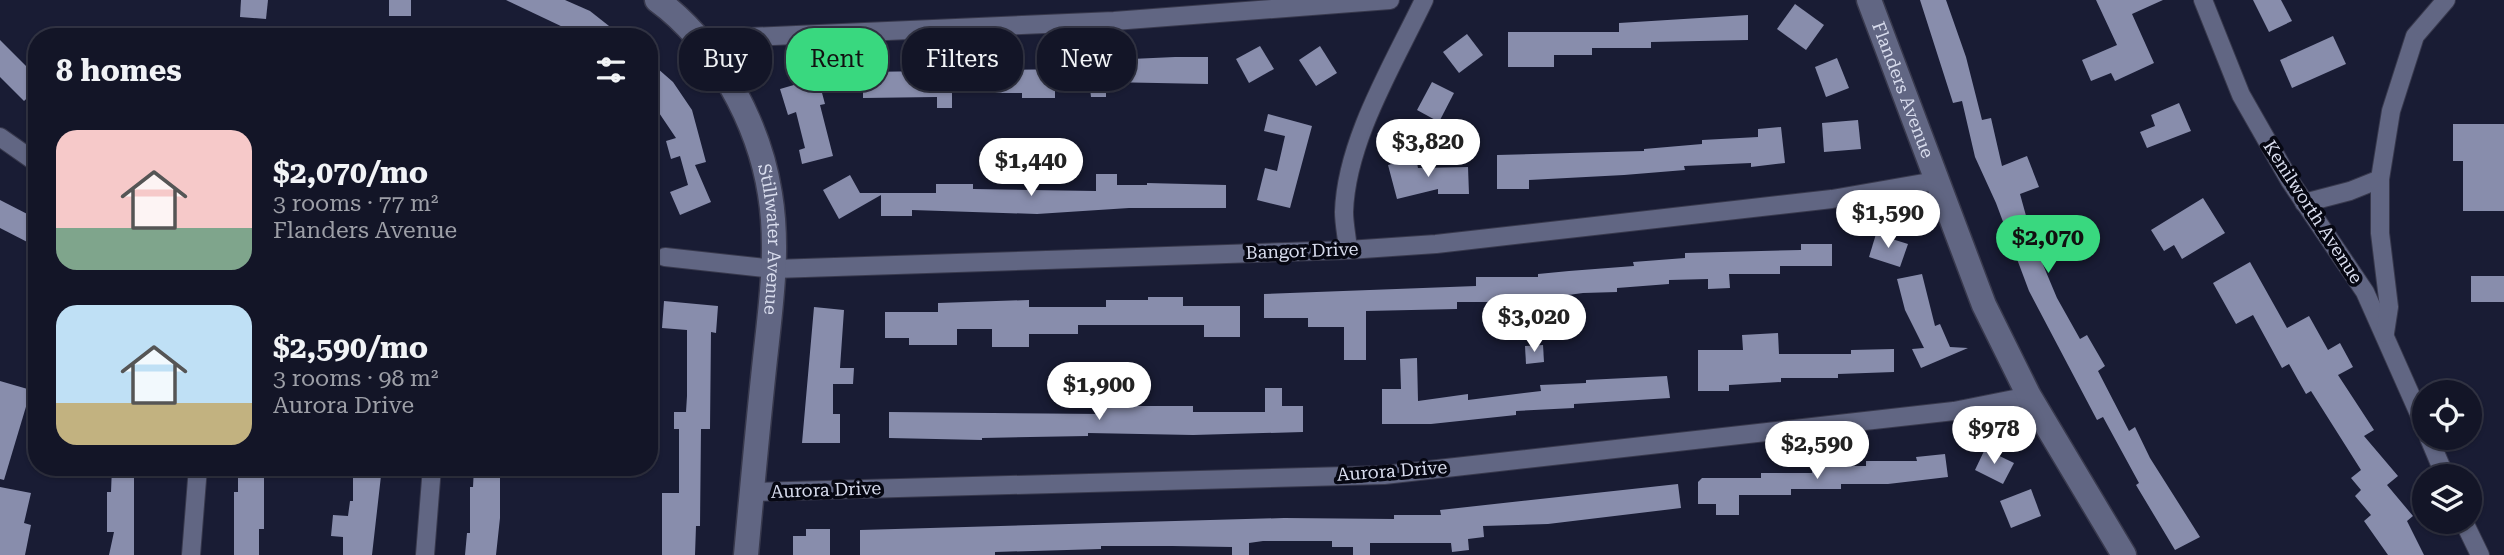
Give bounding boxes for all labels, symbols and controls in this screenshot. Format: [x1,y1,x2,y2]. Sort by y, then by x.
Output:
street label: Flanders Avenue [1868,18,1939,161]
chip: Buy [679,28,772,91]
chip: Rent [786,28,888,91]
chip: Filters [902,28,1023,91]
chip: New [1037,28,1136,91]
icon: filters [592,51,630,89]
text: 8 homes [56,53,182,88]
pin: $3,820 [1371,120,1485,179]
text: $3,820 [1392,128,1464,155]
street label: Kenilworth Avenue [2259,136,2368,287]
pin: $1,440 [974,138,1088,198]
text: $1,440 [995,147,1067,174]
text: $2,070/mo [273,155,428,190]
icon: home [112,158,196,242]
street label: Stillwater Avenue [754,161,785,316]
text: 3 rooms · 77 m² [273,190,439,217]
pin: $1,590 [1831,190,1945,250]
text: $1,590 [1852,199,1924,226]
pin: $2,070 [1991,216,2105,275]
text: Flanders Avenue [273,217,457,244]
text: $2,070 [2012,224,2084,251]
street label: Bangor Drive [1245,238,1359,263]
pin: $3,020 [1477,294,1591,354]
text: $3,020 [1498,303,1570,330]
text: $2,590/mo [273,330,428,365]
icon: home [112,333,196,417]
pin: $1,900 [1042,362,1156,422]
text: 3 rooms · 98 m² [273,365,439,392]
text: $1,900 [1063,371,1135,398]
map controls [2412,380,2482,534]
button: locate [2412,380,2482,450]
text: Aurora Drive [273,392,414,419]
pin: $978 [1953,406,2035,466]
text: $978 [1968,415,2020,442]
pin: $2,590 [1760,421,1874,481]
text: $2,590 [1781,430,1853,457]
street label: Aurora Drive [1336,456,1448,485]
button: layers [2412,464,2482,534]
street label: Aurora Drive [770,477,882,502]

